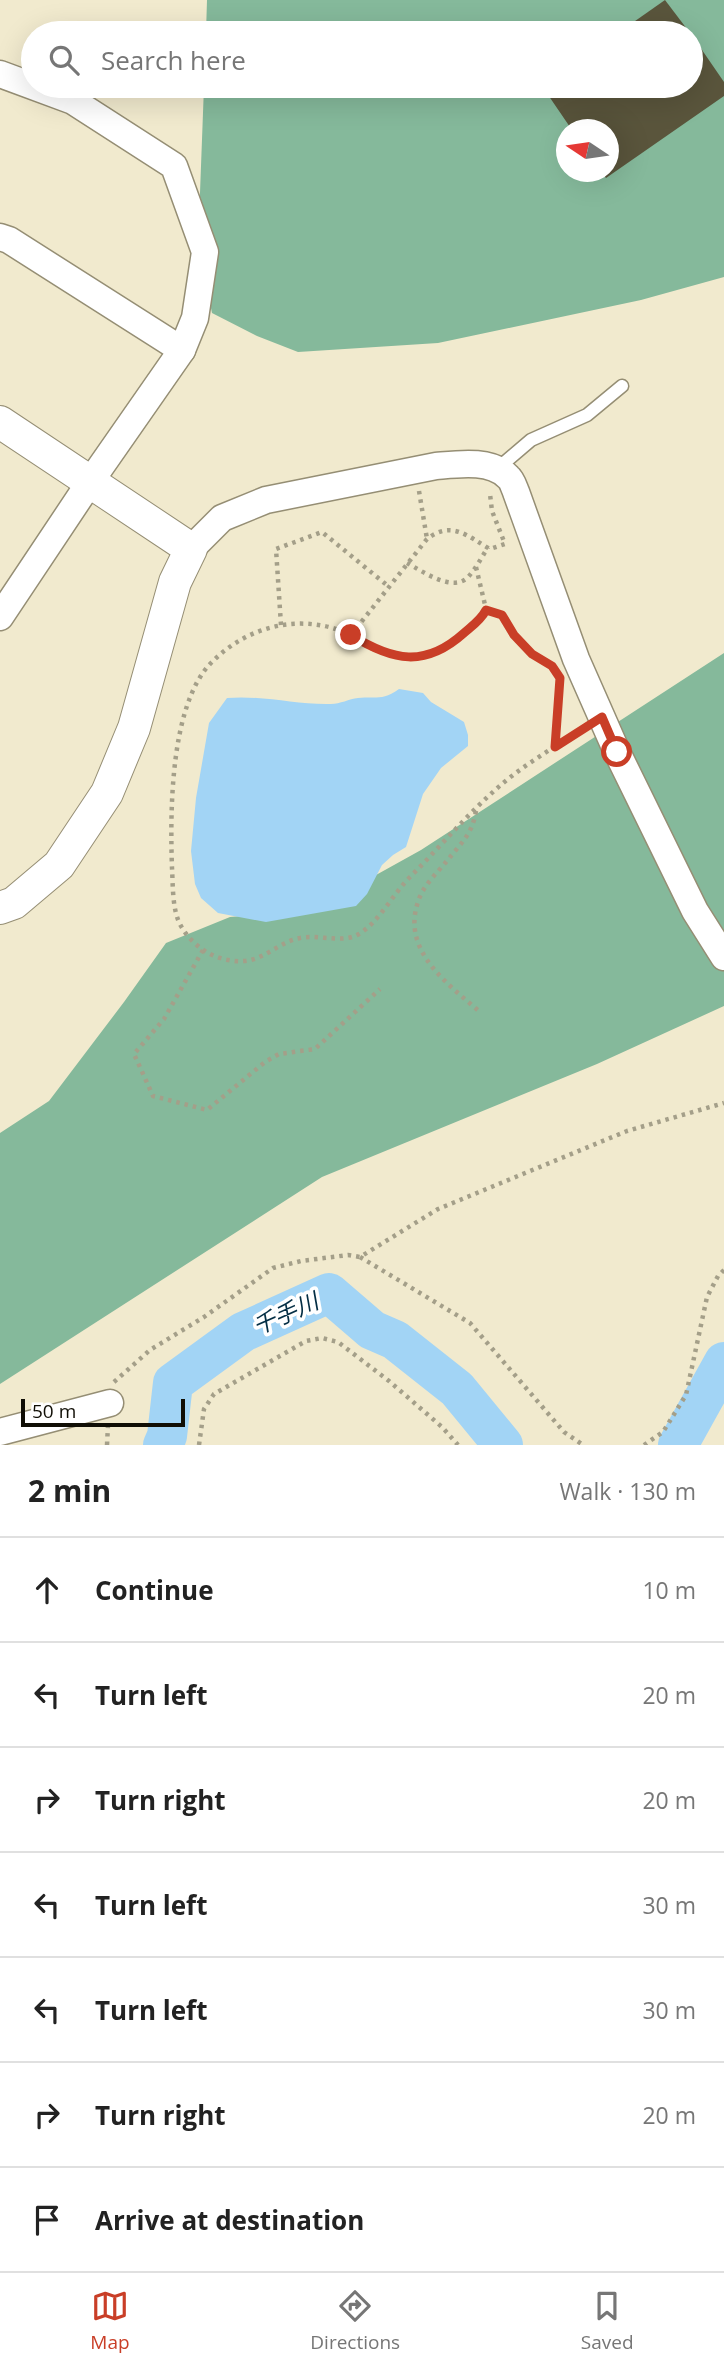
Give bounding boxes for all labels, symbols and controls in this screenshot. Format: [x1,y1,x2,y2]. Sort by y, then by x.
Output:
search box [21,21,703,98]
icon: search [45,41,83,79]
text: Search here [101,42,246,78]
north arrow [556,119,619,182]
route end [335,619,366,650]
route start [601,736,632,767]
water label: 千手川 [247,1283,326,1342]
scale bar [21,1396,186,1428]
text: 50 m [32,1398,76,1424]
text: 2 min [28,1470,111,1511]
text: Walk · 130 m [559,1475,696,1507]
icon: ahead [28,1571,66,1609]
text: Continue [95,1572,214,1608]
text: 10 m [642,1574,696,1606]
icon: left [28,1676,66,1714]
text: Turn left [95,1677,207,1713]
text: 20 m [642,1679,696,1711]
icon: right [28,1781,66,1819]
text: Turn right [95,1782,226,1818]
text: 20 m [642,1784,696,1816]
icon: left [28,1886,66,1924]
text: Turn left [95,1887,207,1923]
text: 30 m [642,1889,696,1921]
icon: left [28,1991,66,2029]
text: Turn left [95,1992,207,2028]
text: 30 m [642,1994,696,2026]
icon: right [28,2096,66,2134]
text: Turn right [95,2097,226,2133]
text: 20 m [642,2099,696,2131]
icon: arrive [28,2201,66,2239]
text: Arrive at destination [95,2202,364,2238]
tab: Map [90,2287,130,2355]
tab: Directions [310,2287,400,2355]
tab: Saved [581,2287,634,2355]

